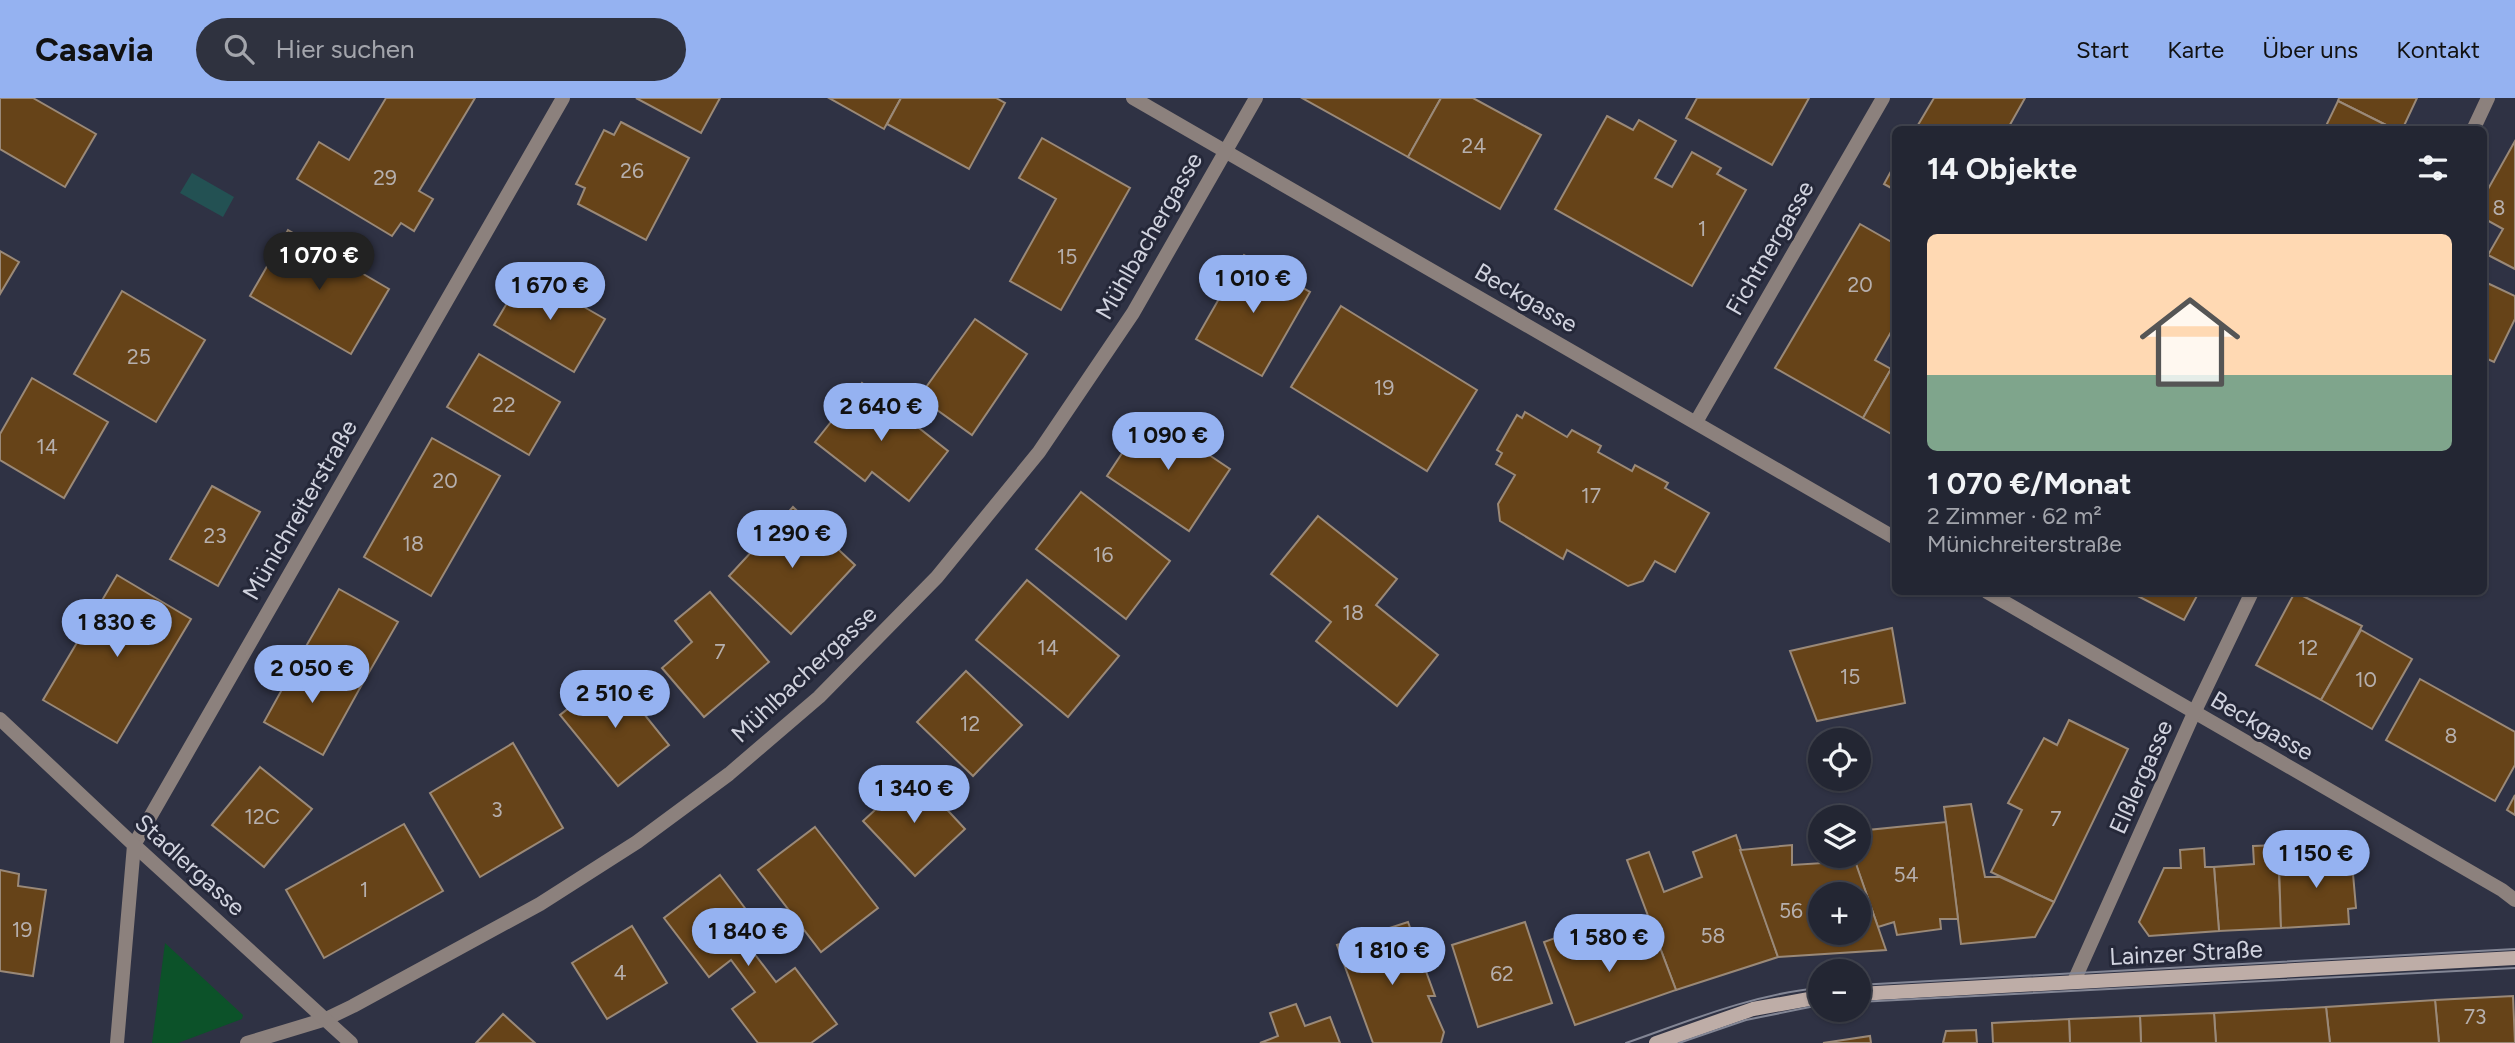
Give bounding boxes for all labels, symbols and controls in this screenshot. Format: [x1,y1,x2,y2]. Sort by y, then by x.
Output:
search box [196,18,686,81]
text: Casavia [35,30,154,69]
icon: search [220,30,258,68]
text: Hier suchen [276,33,414,65]
text: Start [2076,35,2129,64]
text: Karte [2167,35,2224,64]
text: Über uns [2262,35,2358,64]
text: Kontakt [2396,35,2480,64]
house number: 24 [1462,133,1486,158]
street label: Mühlbachergasse [1089,147,1208,324]
icon: filters [2414,149,2452,187]
text: 14 Objekte [1927,150,2077,187]
house number: 26 [620,158,644,183]
house number: 29 [373,165,397,190]
street label: Fichtnergasse [1719,175,1820,320]
house number: 8 [2493,195,2505,220]
house number: 1 [1698,216,1706,241]
pin: 1 070 € [254,232,384,292]
text: 1 070 € [279,241,359,269]
house number: 15 [1057,244,1077,269]
pin: 1 010 € [1188,256,1318,315]
street label: Beckgasse [1470,257,1583,339]
pin: 1 670 € [485,262,615,322]
text: 1 010 € [1215,264,1291,292]
text: 1 670 € [511,271,589,299]
house number: 20 [1847,272,1873,297]
icon: home [2127,279,2253,405]
house number: 25 [127,344,151,369]
house number: 19 [1374,375,1394,400]
pin: 2 640 € [816,384,946,443]
house number: 22 [492,392,516,417]
text: 2 640 € [839,392,923,420]
pin: 1 090 € [1103,412,1233,472]
street label: Münichreiterstraße [236,414,363,605]
text: 1 090 € [1128,421,1208,449]
house number: 14 [36,434,58,459]
text: 1 070 €/Monat [1927,465,2132,502]
house number: 20 [432,468,458,493]
house number: 17 [1581,483,1601,508]
text: 2 Zimmer · 62 m² [1927,502,2102,530]
pin: 1 290 € [727,510,857,570]
text: 1 290 € [753,519,831,547]
house number: 23 [203,523,227,548]
text: Münichreiterstraße [1927,530,2122,558]
house number: 18 [402,531,424,556]
house number: 16 [1093,542,1113,567]
street label: Mühlbachergasse [725,599,882,748]
pin: 1 830 € [52,600,182,659]
house number: 18 [1342,600,1364,625]
text: 1 830 € [78,608,156,636]
house number: 14 [1037,635,1059,660]
house number: 12 [2298,635,2318,660]
house number: 7 [714,639,726,664]
pin: 2 050 € [247,646,377,705]
text: 2 050 € [270,654,354,682]
house number: 15 [1840,664,1860,689]
house number: 10 [2355,667,2377,692]
pin: 2 510 € [550,670,680,730]
text: 2 510 € [576,679,654,707]
street label: Beckgasse [2206,685,2319,767]
house number: 12 [960,711,980,736]
street label: Elßlergasse [2103,715,2178,838]
house number: 8 [2445,723,2457,748]
map controls [1808,728,1871,1022]
button: locate [1808,728,1871,791]
pin: 1 340 € [849,766,979,825]
text: 1 340 € [875,774,953,802]
house number: 3 [491,797,503,822]
house number: 12C [244,804,280,829]
button: layers [1808,805,1871,868]
house number: 7 [2050,806,2062,831]
street label: Stadlergasse [129,808,251,922]
pin: 1 150 € [2251,830,2381,890]
text: 1 150 € [2279,839,2353,867]
house number: 54 [1893,862,1919,887]
house number: 1 [360,877,368,902]
button: + [1808,882,1871,945]
house number: 56 [1779,898,1803,923]
pin: 1 840 € [683,908,813,968]
pin: 1 580 € [1544,914,1674,974]
house number: 19 [12,917,32,942]
text: 1 840 € [708,917,788,945]
text: 1 580 € [1570,923,1648,951]
house number: 58 [1701,923,1725,948]
pin: 1 810 € [1327,928,1457,987]
street label: Lainzer Straße [2109,934,2263,971]
text: 1 810 € [1354,936,1430,964]
button: − [1808,959,1871,1022]
house number: 4 [613,960,627,985]
house number: 62 [1490,961,1514,986]
house number: 73 [2464,1004,2486,1029]

